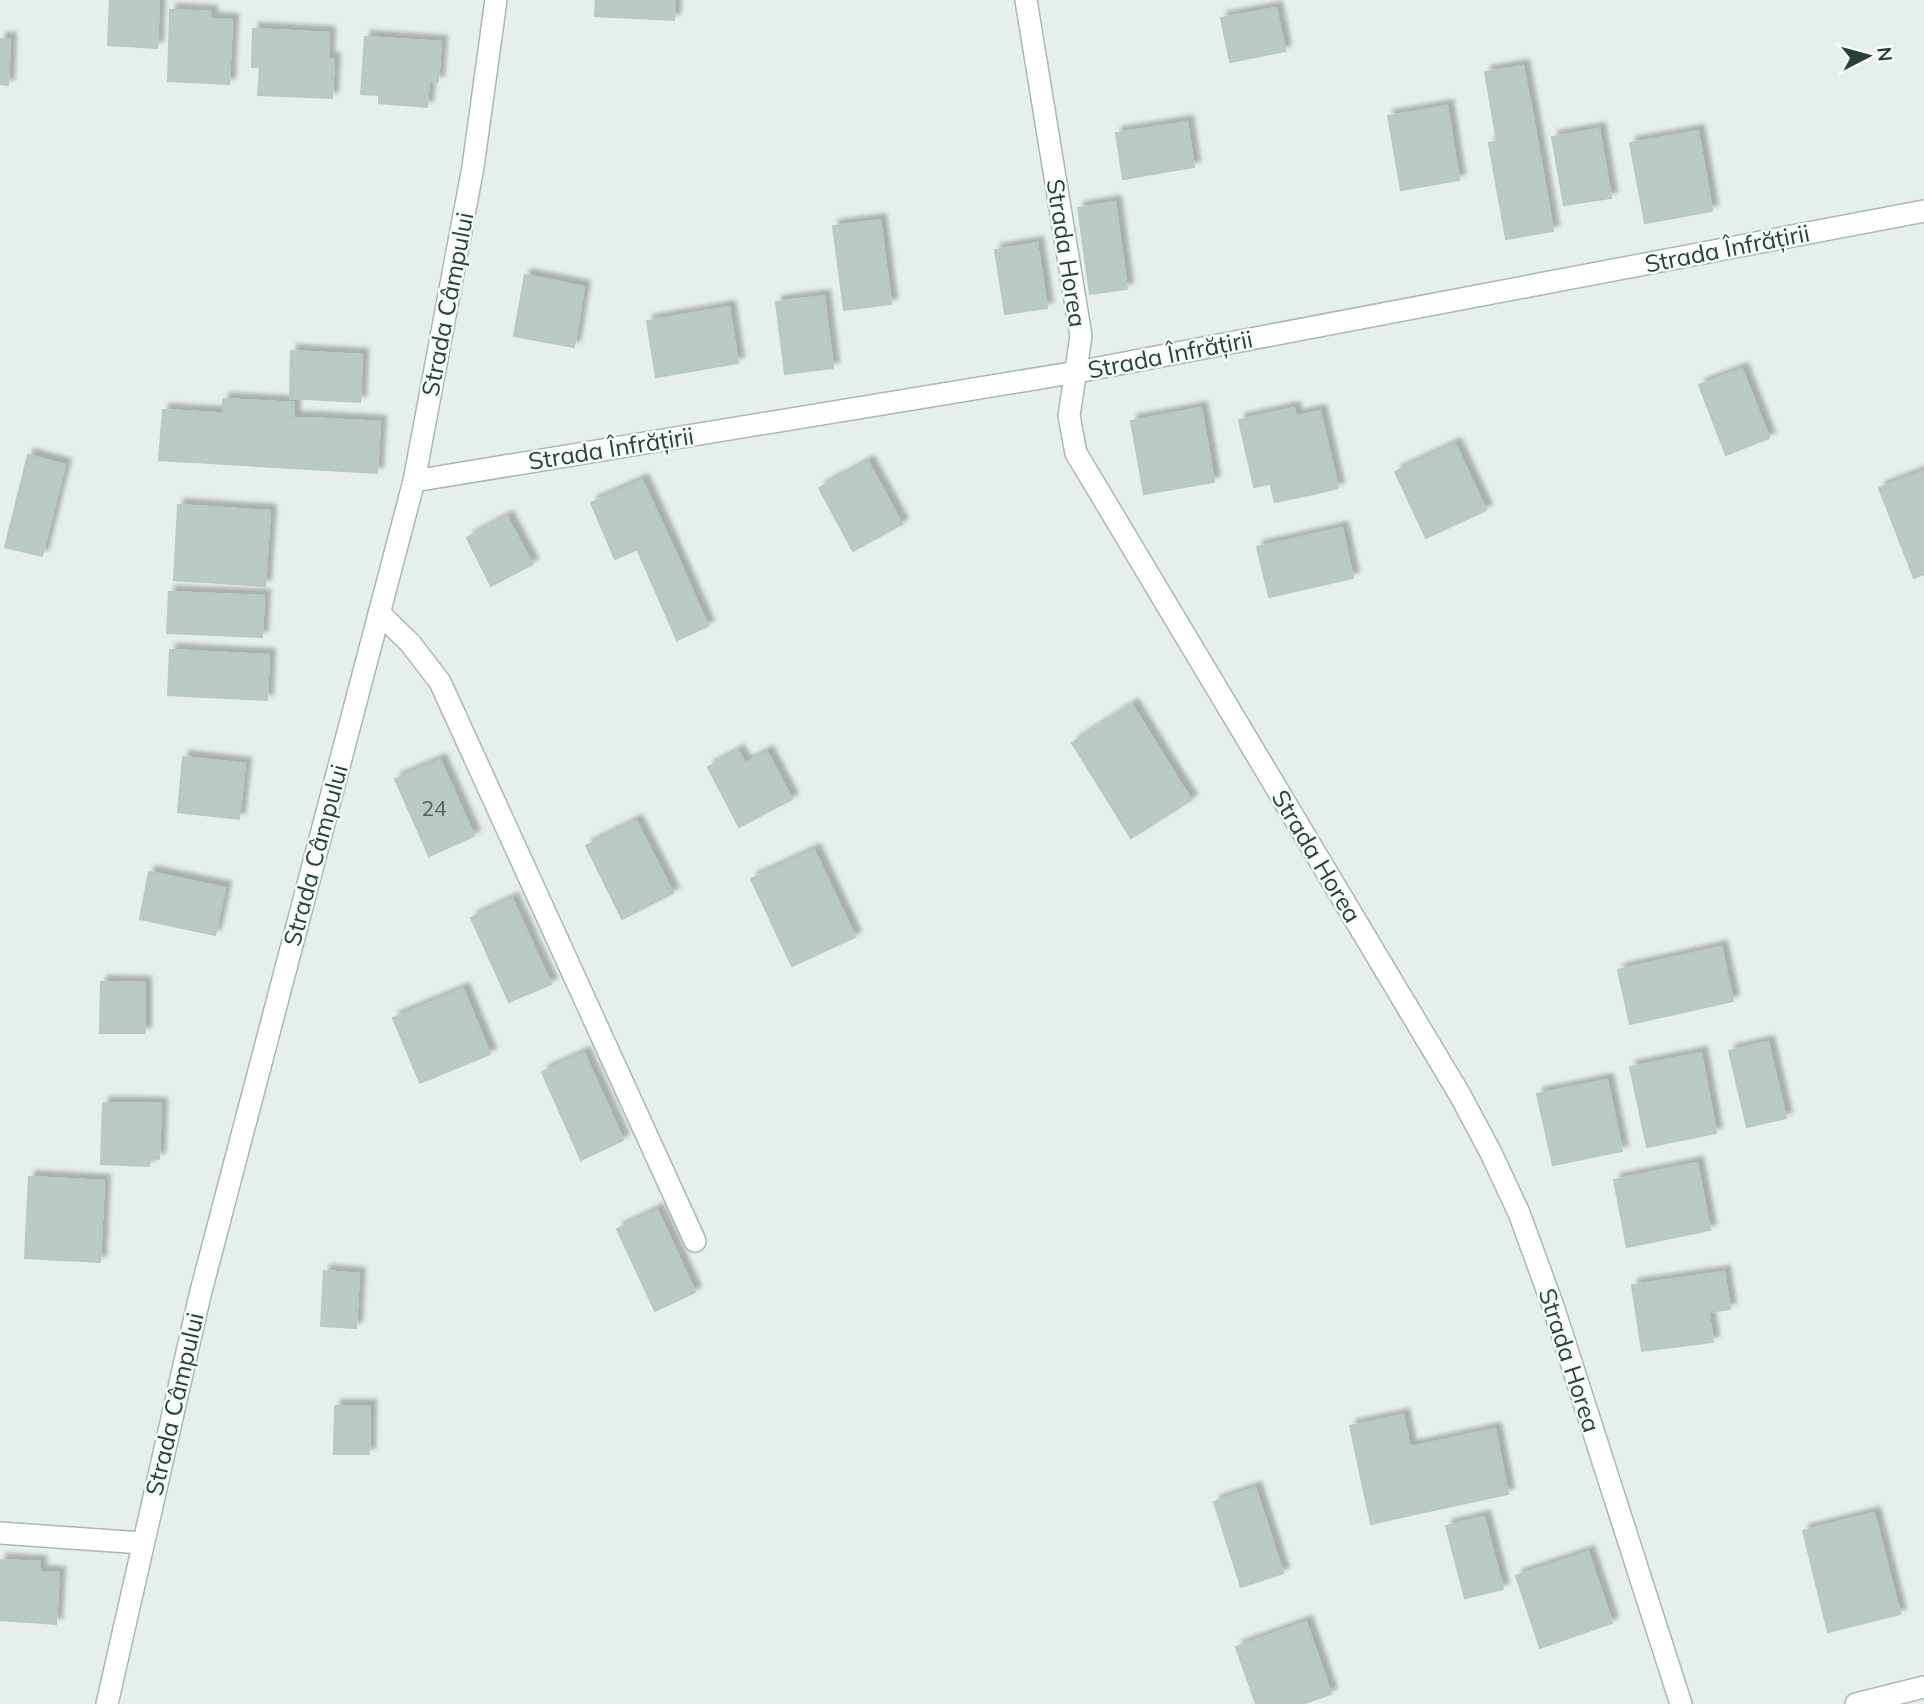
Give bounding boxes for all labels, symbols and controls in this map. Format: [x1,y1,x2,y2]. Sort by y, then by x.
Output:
north arrow [1833,21,1903,91]
text: N [1872,46,1898,63]
street label: Strada Horea [1040,177,1094,329]
street label: Strada Câmpului [414,209,480,399]
street label: Strada Înfrățirii [1642,217,1812,280]
street label: Strada Înfrățirii [1085,323,1255,386]
street label: Strada Înfrățirii [526,420,696,477]
street label: Strada Câmpului [276,761,354,949]
street label: Strada Horea [1266,784,1368,928]
house number: 24 [421,795,447,821]
street label: Strada Horea [1533,1284,1607,1436]
street label: Strada Câmpului [138,1310,210,1498]

